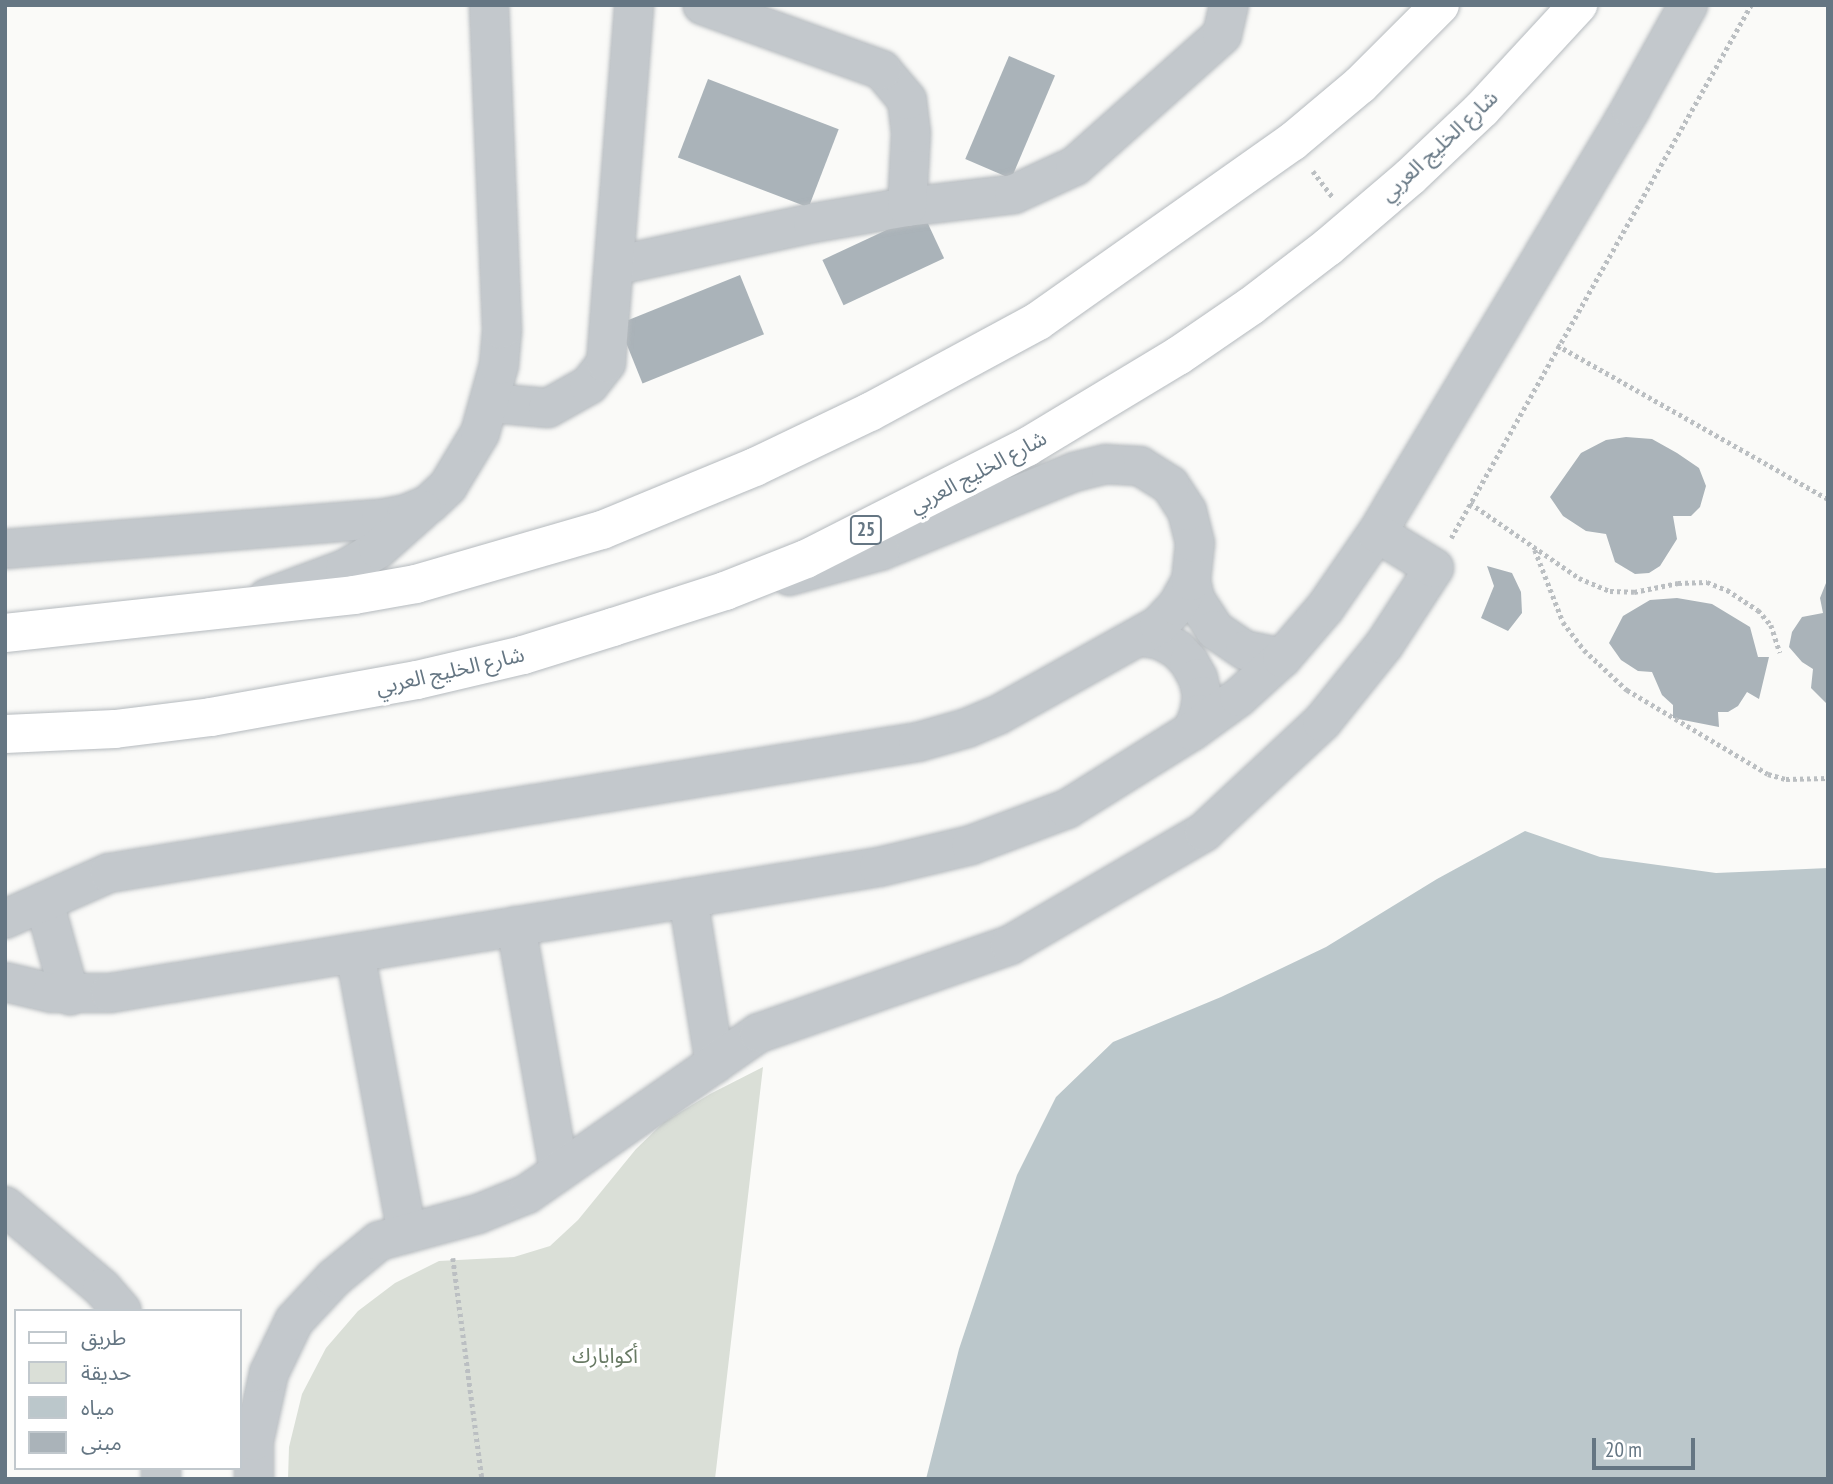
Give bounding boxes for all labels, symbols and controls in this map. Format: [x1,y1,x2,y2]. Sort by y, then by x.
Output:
street label: شارع الخليج العربي [1375,85,1503,207]
street label: شارع الخليج العربي [905,425,1051,519]
road number: 25 [848,514,884,545]
street label: شارع الخليج العربي [373,642,527,700]
legend [14,1309,242,1470]
text: طريق [81,1324,126,1351]
park label: أكوابارك [572,1343,638,1369]
text: حديقة [81,1359,131,1386]
text: مياه [81,1394,114,1421]
scale bar [1595,1424,1698,1468]
text: مبنى [81,1429,122,1456]
text: 20 m [1605,1436,1642,1463]

